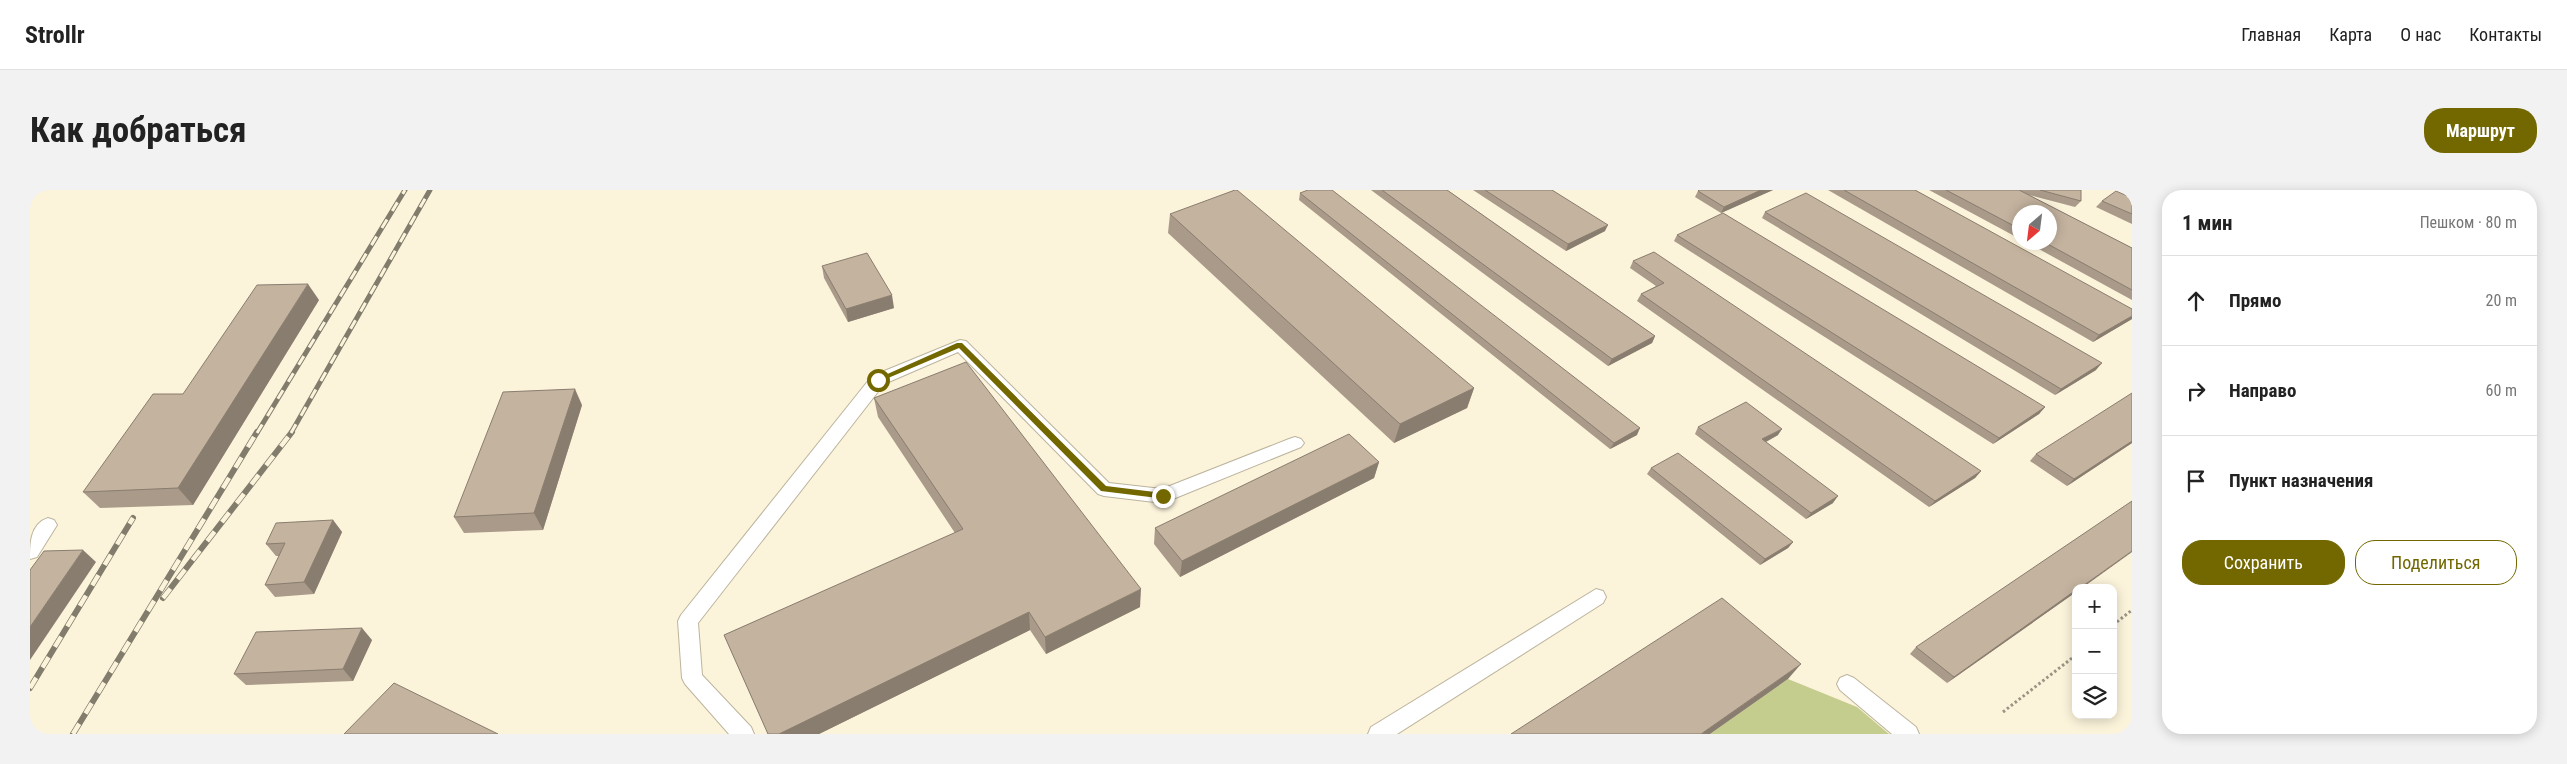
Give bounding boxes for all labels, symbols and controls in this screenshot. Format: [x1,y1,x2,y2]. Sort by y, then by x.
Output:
text: Strollr [25,21,85,49]
text: Главная [2241,24,2301,45]
text: Карта [2329,24,2372,45]
text: О нас [2400,24,2441,45]
text: Контакты [2469,24,2542,45]
button: Маршрут [2424,108,2537,153]
text: Как добраться [30,110,246,151]
north arrow [2012,205,2057,250]
text: 1 мин [2182,211,2232,235]
text: Пешком · 80 m [2420,213,2517,232]
icon: ahead [2182,287,2210,315]
text: Прямо [2229,289,2282,312]
text: 20 m [2485,291,2517,310]
route start [867,369,890,392]
icon: right [2182,377,2210,405]
text: Направо [2229,379,2296,402]
text: 60 m [2485,381,2517,400]
icon: arrive [2182,467,2210,495]
text: Пункт назначения [2229,469,2373,492]
route end [1152,485,1175,508]
button: Сохранить [2182,540,2345,585]
button: Поделиться [2355,540,2517,585]
map controls [2072,584,2117,719]
button: + [2072,584,2117,629]
button: − [2072,629,2117,674]
button: layers [2072,674,2117,719]

